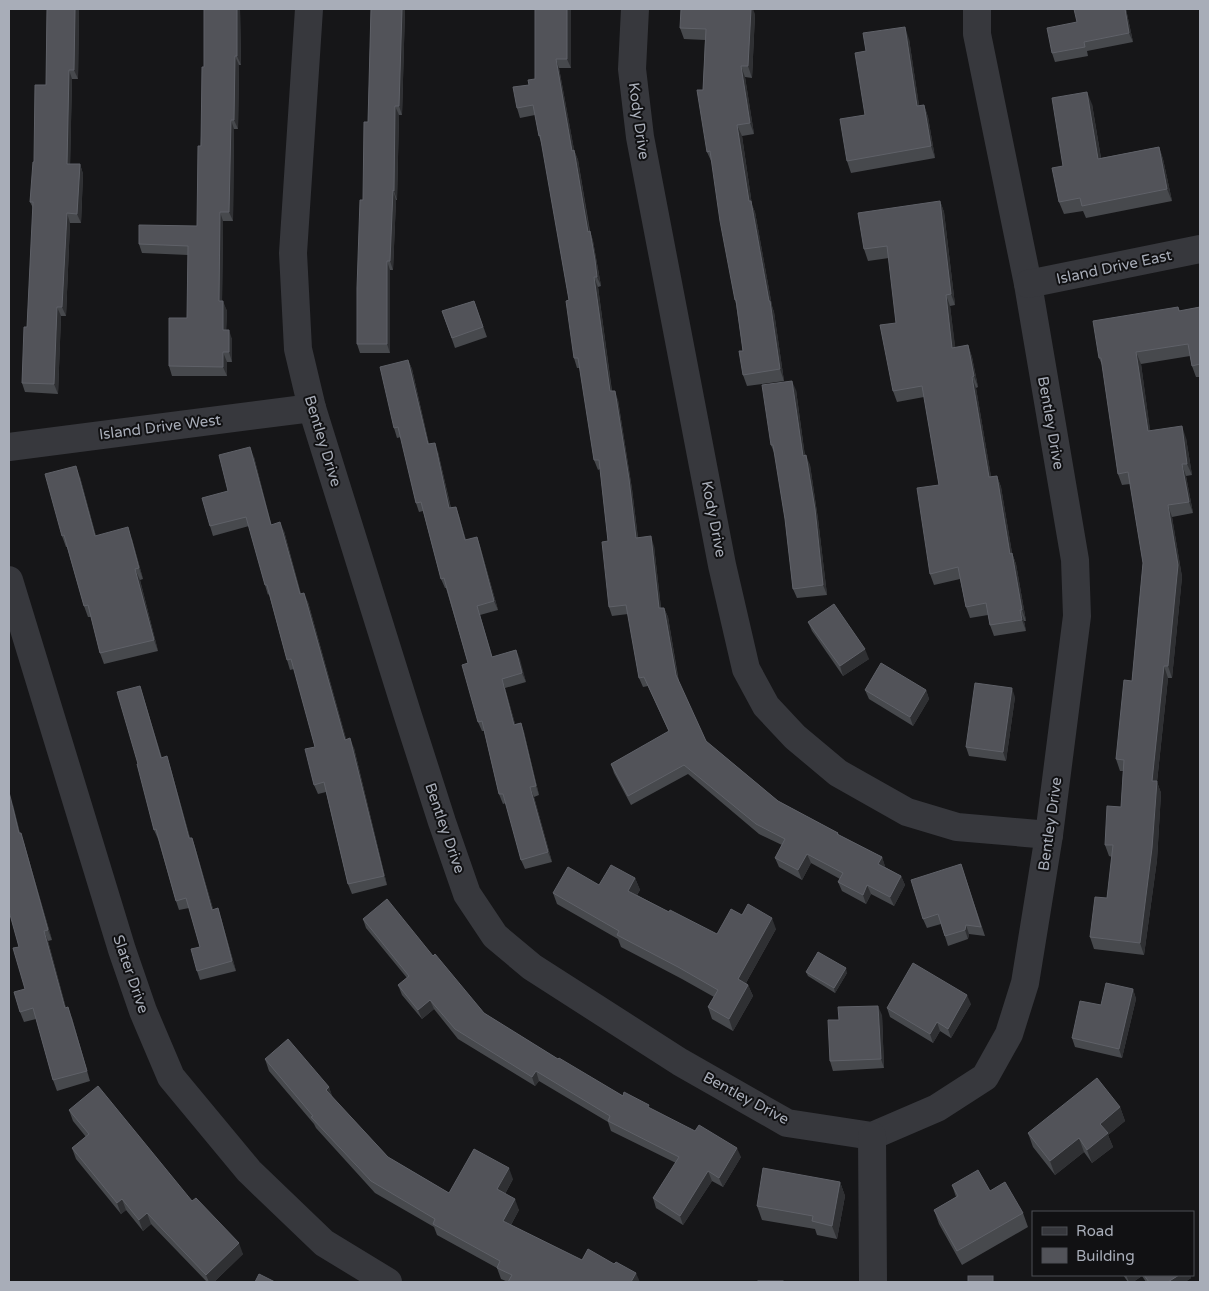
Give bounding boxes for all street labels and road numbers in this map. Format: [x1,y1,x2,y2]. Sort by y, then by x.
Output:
street label: Kody Drive [625,81,653,161]
street label: Island Drive East [1055,246,1174,288]
street label: Bentley Drive [1034,375,1068,471]
street label: Bentley Drive [301,393,345,489]
street label: Island Drive West [98,411,222,443]
street label: Kody Drive [698,479,730,559]
street label: Bentley Drive [1035,776,1065,872]
street label: Bentley Drive [421,780,469,876]
street label: Slater Drive [109,932,153,1016]
street label: Bentley Drive [700,1068,792,1128]

